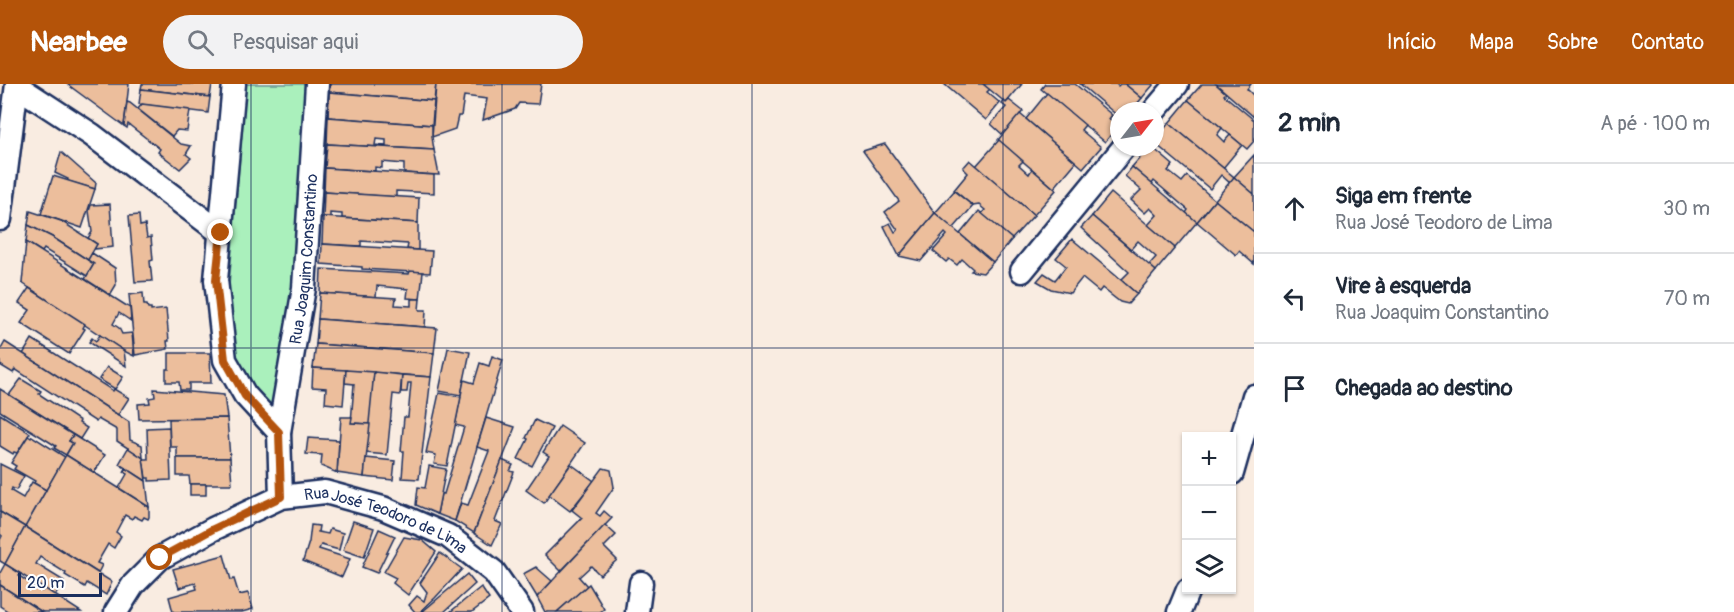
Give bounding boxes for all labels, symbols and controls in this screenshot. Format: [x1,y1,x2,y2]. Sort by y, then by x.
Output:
search box [163,15,583,69]
text: Nearbee [30,25,127,60]
icon: search [184,26,217,59]
text: Pesquisar aqui [232,28,358,56]
text: Início [1387,29,1436,56]
text: Mapa [1469,29,1514,56]
text: Sobre [1547,29,1598,56]
text: Contato [1631,29,1704,56]
north arrow [1110,102,1164,156]
text: 2 min [1278,107,1340,139]
text: A pé · 100 m [1600,111,1710,136]
street label: Rua Joaquim Constantino [285,173,322,346]
text: Siga em frente [1335,182,1471,210]
icon: ahead [1278,192,1311,225]
text: 30 m [1663,196,1710,221]
text: Rua José Teodoro de Lima [1335,210,1553,235]
route end [207,219,233,245]
text: Vire à esquerda [1335,272,1471,300]
icon: left [1278,282,1311,315]
text: 70 m [1664,286,1710,311]
text: Rua Joaquim Constantino [1335,300,1549,325]
icon: arrive [1278,372,1311,405]
text: Chegada ao destino [1335,374,1513,402]
map controls [1182,432,1236,594]
button: + [1182,432,1236,486]
street label: Rua José Teodoro de Lima [303,483,471,558]
button: − [1182,486,1236,540]
button: layers [1182,540,1236,594]
route start [146,544,172,570]
scale bar [18,570,102,598]
text: 20 m [27,573,65,593]

